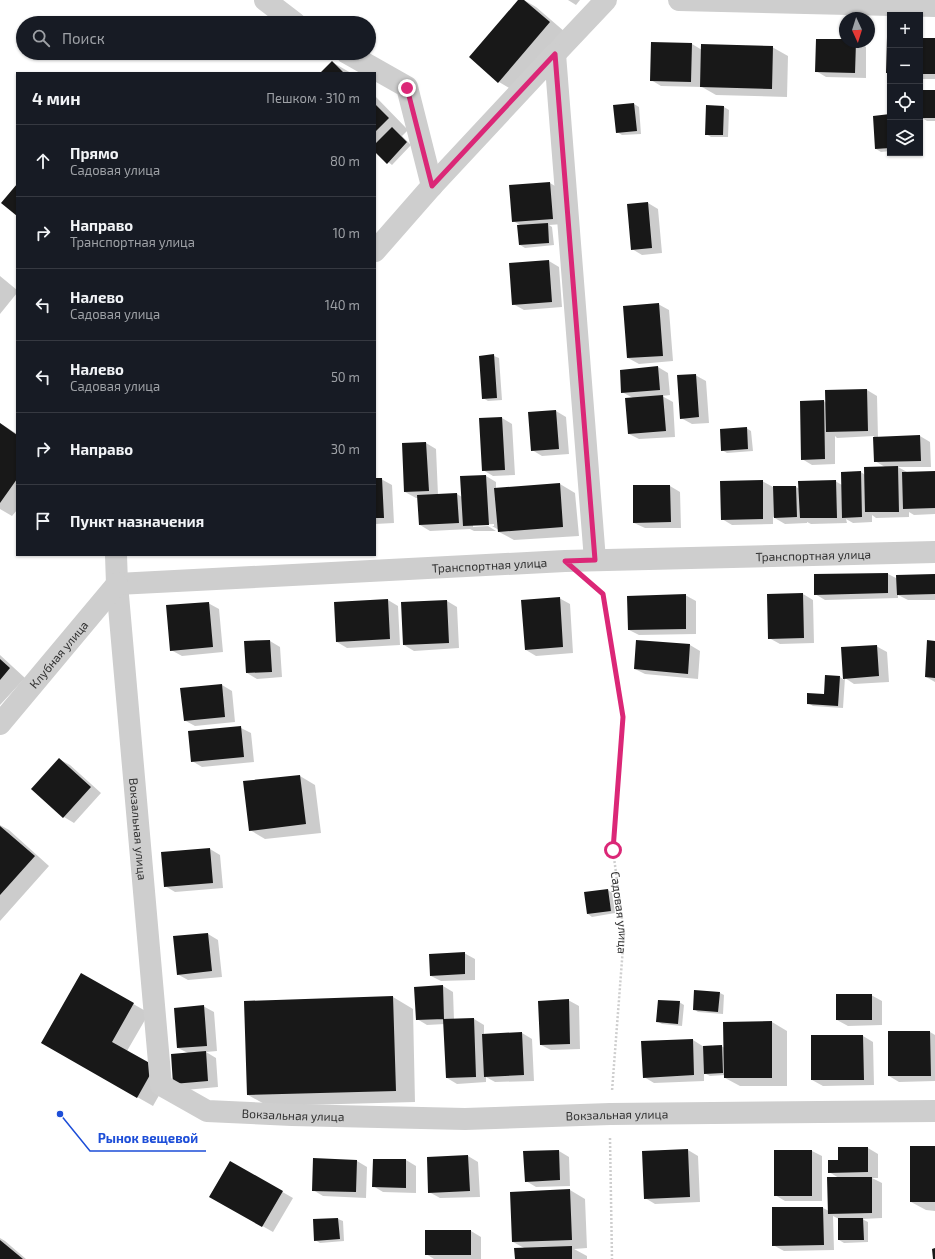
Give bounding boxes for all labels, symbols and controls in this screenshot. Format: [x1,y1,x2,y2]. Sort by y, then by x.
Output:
north arrow [839,12,875,48]
map controls [887,12,923,156]
button: + [887,12,923,48]
search box [16,16,376,60]
icon: search [30,27,52,49]
text: Поиск [62,29,105,47]
button: − [887,48,923,84]
route end [398,79,416,97]
button: locate [887,84,923,120]
text: 4 мин [32,88,81,108]
text: Пешком · 310 m [266,90,360,106]
button: layers [887,120,923,156]
text: Прямо [70,144,119,162]
icon: ahead [32,150,54,172]
text: 80 m [330,153,360,169]
text: Садовая улица [70,162,160,178]
text: Направо [70,216,133,234]
icon: right [32,222,54,244]
text: 10 m [333,225,360,241]
text: Транспортная улица [70,234,195,250]
text: Налево [70,288,124,306]
icon: left [32,294,54,316]
text: 140 m [325,297,360,313]
text: Садовая улица [70,306,160,322]
text: Налево [70,360,124,378]
icon: left [32,366,54,388]
text: 50 m [331,369,360,385]
text: Садовая улица [70,378,160,394]
icon: right [32,438,54,460]
text: Направо [70,440,133,458]
text: 30 m [331,441,360,457]
icon: arrive [32,510,54,532]
text: Пункт назначения [70,512,204,530]
street label: Транспортная улица [755,547,871,563]
street label: Транспортная улица [431,555,548,575]
street label: Клубная улица [26,618,91,691]
street label: Вокзальная улица [127,777,150,881]
route start [604,841,622,859]
street label: Садовая улица [609,870,631,955]
street label: Вокзальная улица [242,1106,345,1124]
street label: Вокзальная улица [565,1106,668,1123]
callout: Рынок вещевой [90,1126,206,1151]
text: Рынок вещевой [98,1130,198,1146]

